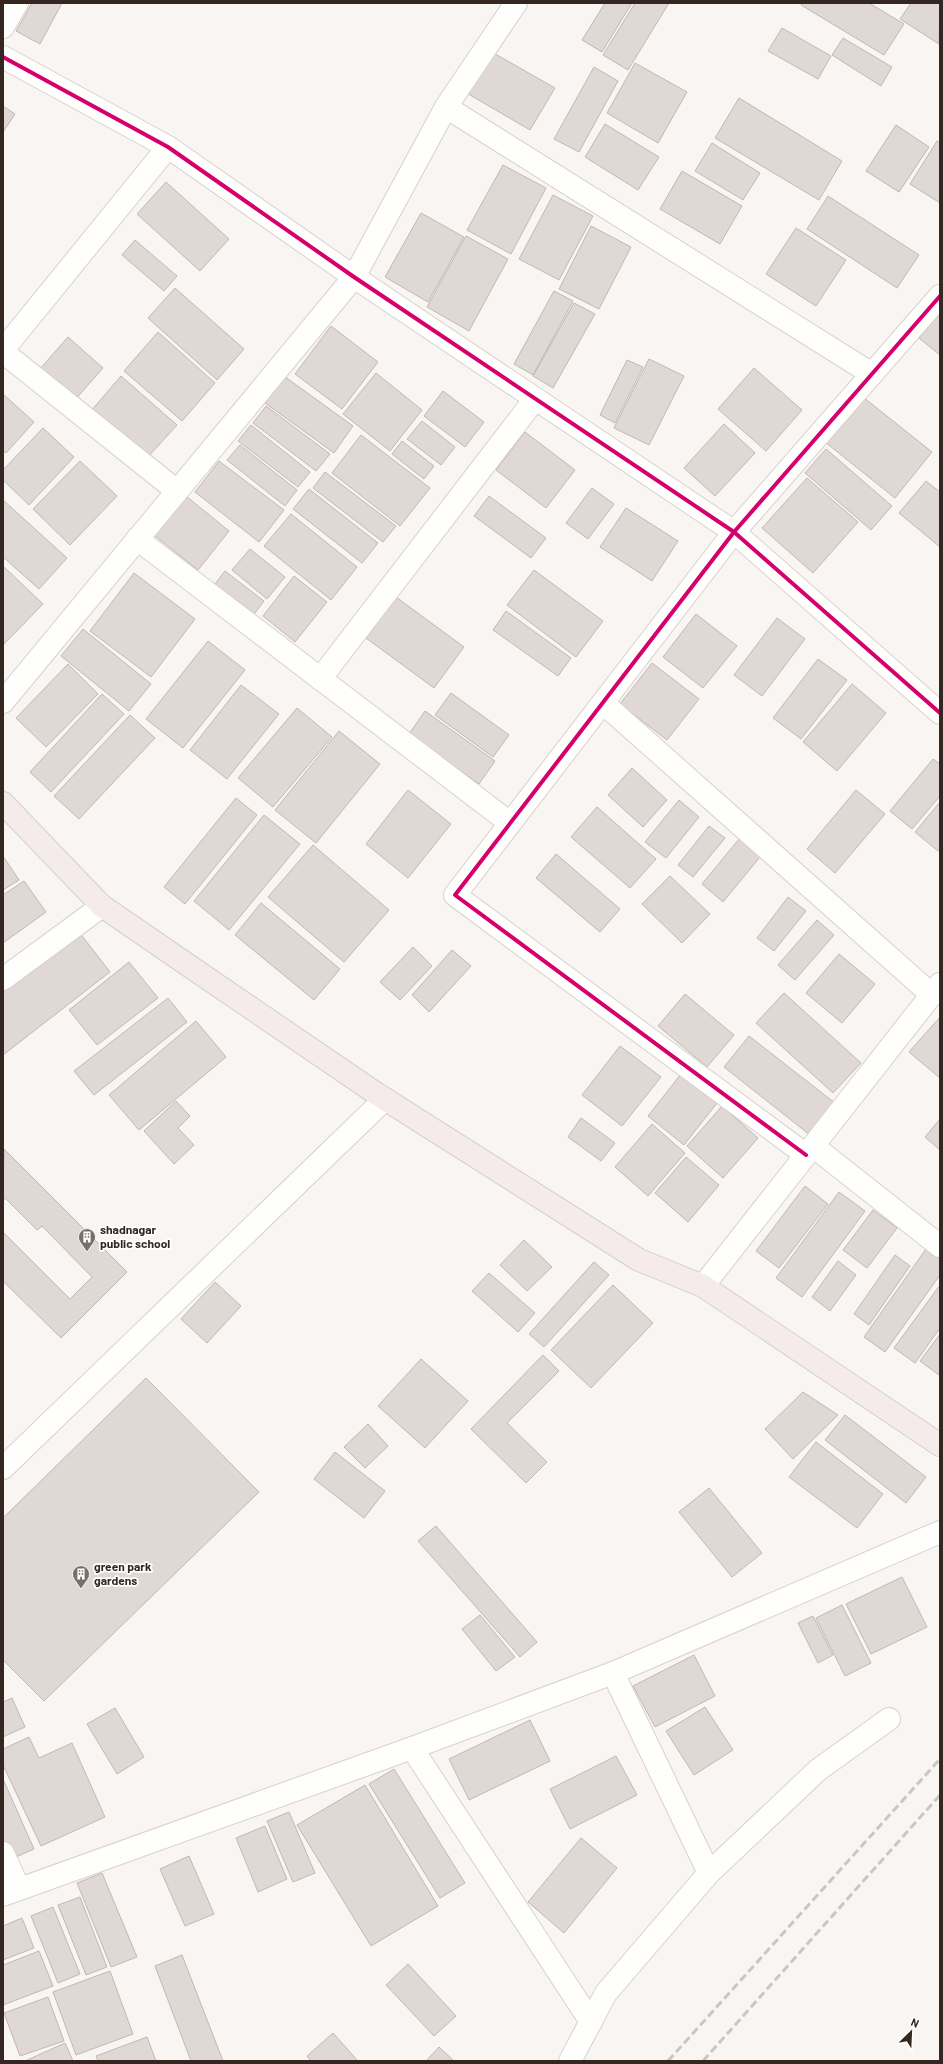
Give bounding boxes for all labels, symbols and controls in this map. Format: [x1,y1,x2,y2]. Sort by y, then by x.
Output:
place label: shadnagar public school [100,1222,170,1250]
building icon: shadnagar public school [77,1227,97,1252]
place label: green park gardens [94,1559,152,1587]
building icon: green park gardens [71,1564,91,1589]
north arrow [891,2012,931,2052]
text: N [909,2015,921,2030]

